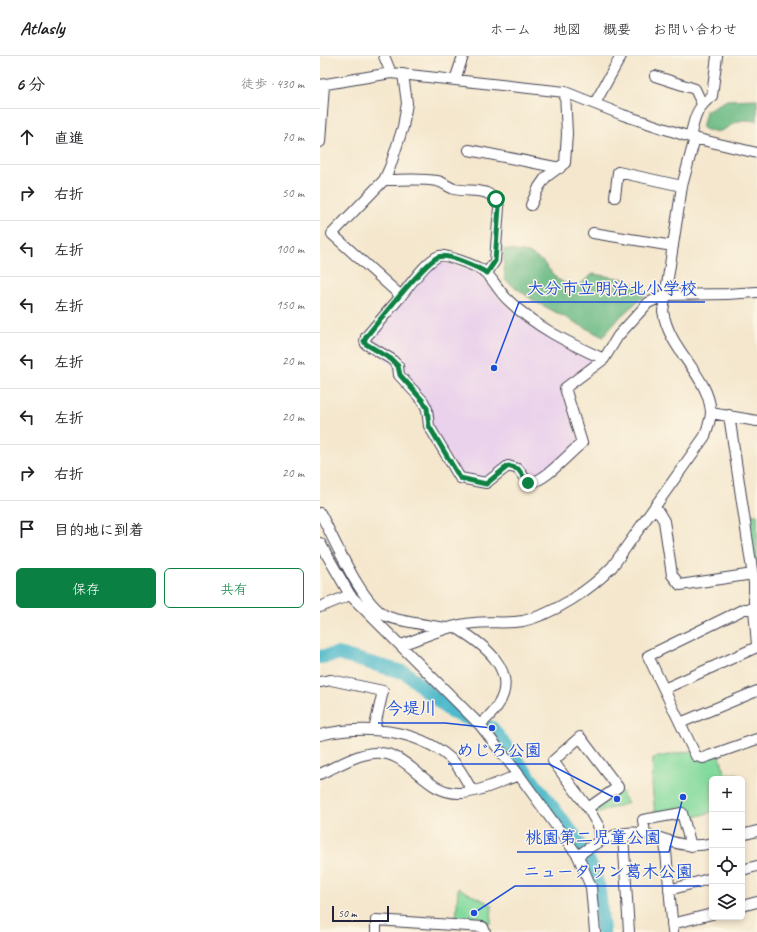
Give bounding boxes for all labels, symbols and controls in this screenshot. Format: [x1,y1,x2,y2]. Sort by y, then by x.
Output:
text: Atlasly [20,16,64,40]
text: ホーム [490,21,531,38]
text: 地図 [553,21,581,38]
text: 概要 [603,21,631,38]
text: お問い合わせ [653,21,737,38]
text: 6 分 [16,74,45,95]
text: 徒歩 · 430 m [241,76,304,92]
icon: ahead [16,126,38,148]
text: 直進 [54,129,84,148]
text: 70 m [282,129,304,145]
icon: right [16,182,38,204]
text: 右折 [54,185,84,204]
text: 50 m [282,185,304,201]
route start [487,190,505,208]
icon: left [16,238,38,260]
text: 左折 [54,241,84,260]
text: 100 m [276,241,304,257]
callout: 大分市立明治北小学校 [519,273,705,302]
text: 大分市立明治北小学校 [527,278,697,299]
icon: left [16,294,38,316]
text: 左折 [54,297,84,316]
text: 150 m [276,297,304,313]
icon: left [16,350,38,372]
text: 左折 [54,353,84,372]
text: 20 m [282,353,304,369]
icon: left [16,406,38,428]
text: 左折 [54,409,84,428]
text: 20 m [282,409,304,425]
icon: right [16,462,38,484]
text: 右折 [54,465,84,484]
text: 20 m [282,465,304,481]
route end [519,474,537,492]
icon: arrive [16,518,38,540]
text: 目的地に到着 [54,521,144,540]
button: 保存 [16,568,156,608]
button: 共有 [164,568,304,608]
callout: 今堤川 [378,694,445,723]
text: 今堤川 [386,698,437,719]
callout: めじろ公園 [448,735,549,764]
text: めじろ公園 [457,740,542,761]
map controls [709,776,745,920]
button: + [709,776,745,812]
button: − [709,812,745,848]
callout: 桃園第二児童公園 [517,823,669,852]
text: 桃園第二児童公園 [525,827,661,848]
button: locate [709,848,745,884]
callout: ニュータウン葛木公園 [515,857,701,886]
text: ニュータウン葛木公園 [523,861,693,882]
button: layers [709,884,745,920]
scale bar [332,904,389,923]
text: 50 m [338,906,357,920]

